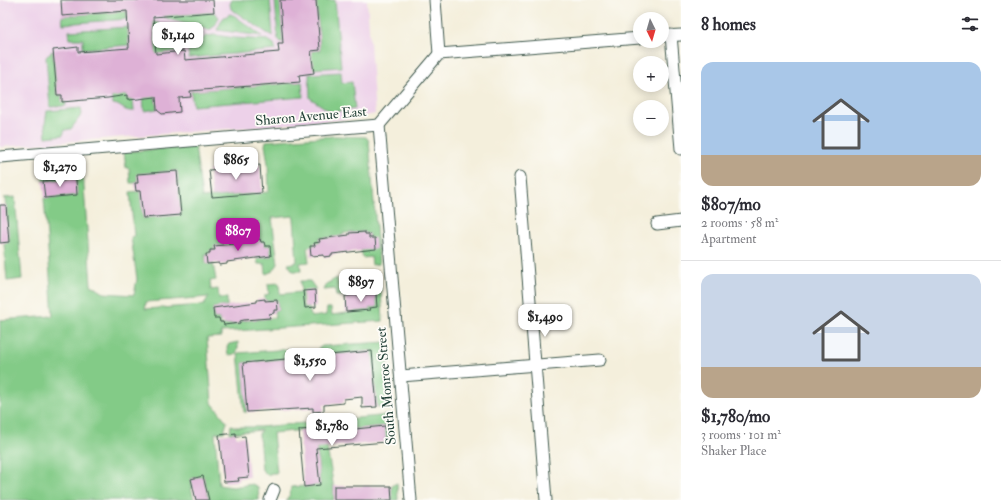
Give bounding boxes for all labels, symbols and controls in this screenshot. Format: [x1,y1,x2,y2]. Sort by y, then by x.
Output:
north arrow [633,12,669,48]
map controls [633,12,669,136]
icon: filters [959,13,981,35]
text: 8 homes [701,14,756,35]
pin: $1,140 [145,22,211,56]
text: $1,140 [161,27,195,43]
button: + [633,56,669,92]
icon: home [805,88,877,160]
button: − [633,100,669,136]
street label: Sharon Avenue East [255,103,368,129]
pin: $865 [212,147,260,181]
text: $865 [223,152,249,168]
pin: $1,270 [27,154,93,188]
text: $1,270 [43,159,77,175]
text: $807/mo [701,194,761,215]
text: 2 rooms · 58 m² [701,215,779,231]
pin: $807 [214,218,262,252]
text: $807 [225,223,251,239]
text: Apartment [701,231,757,247]
pin: $897 [337,269,385,303]
text: $897 [348,274,374,290]
icon: home [805,300,877,372]
pin: $1,490 [512,304,578,338]
text: $1,490 [527,309,563,325]
street label: South Monroe Street [372,326,400,446]
pin: $1,550 [277,348,343,382]
text: $1,550 [294,353,326,369]
text: $1,780/mo [701,406,770,427]
pin: $1,780 [299,413,365,447]
text: $1,780 [315,418,349,434]
text: 3 rooms · 101 m² [701,427,781,443]
text: Shaker Place [701,443,766,459]

